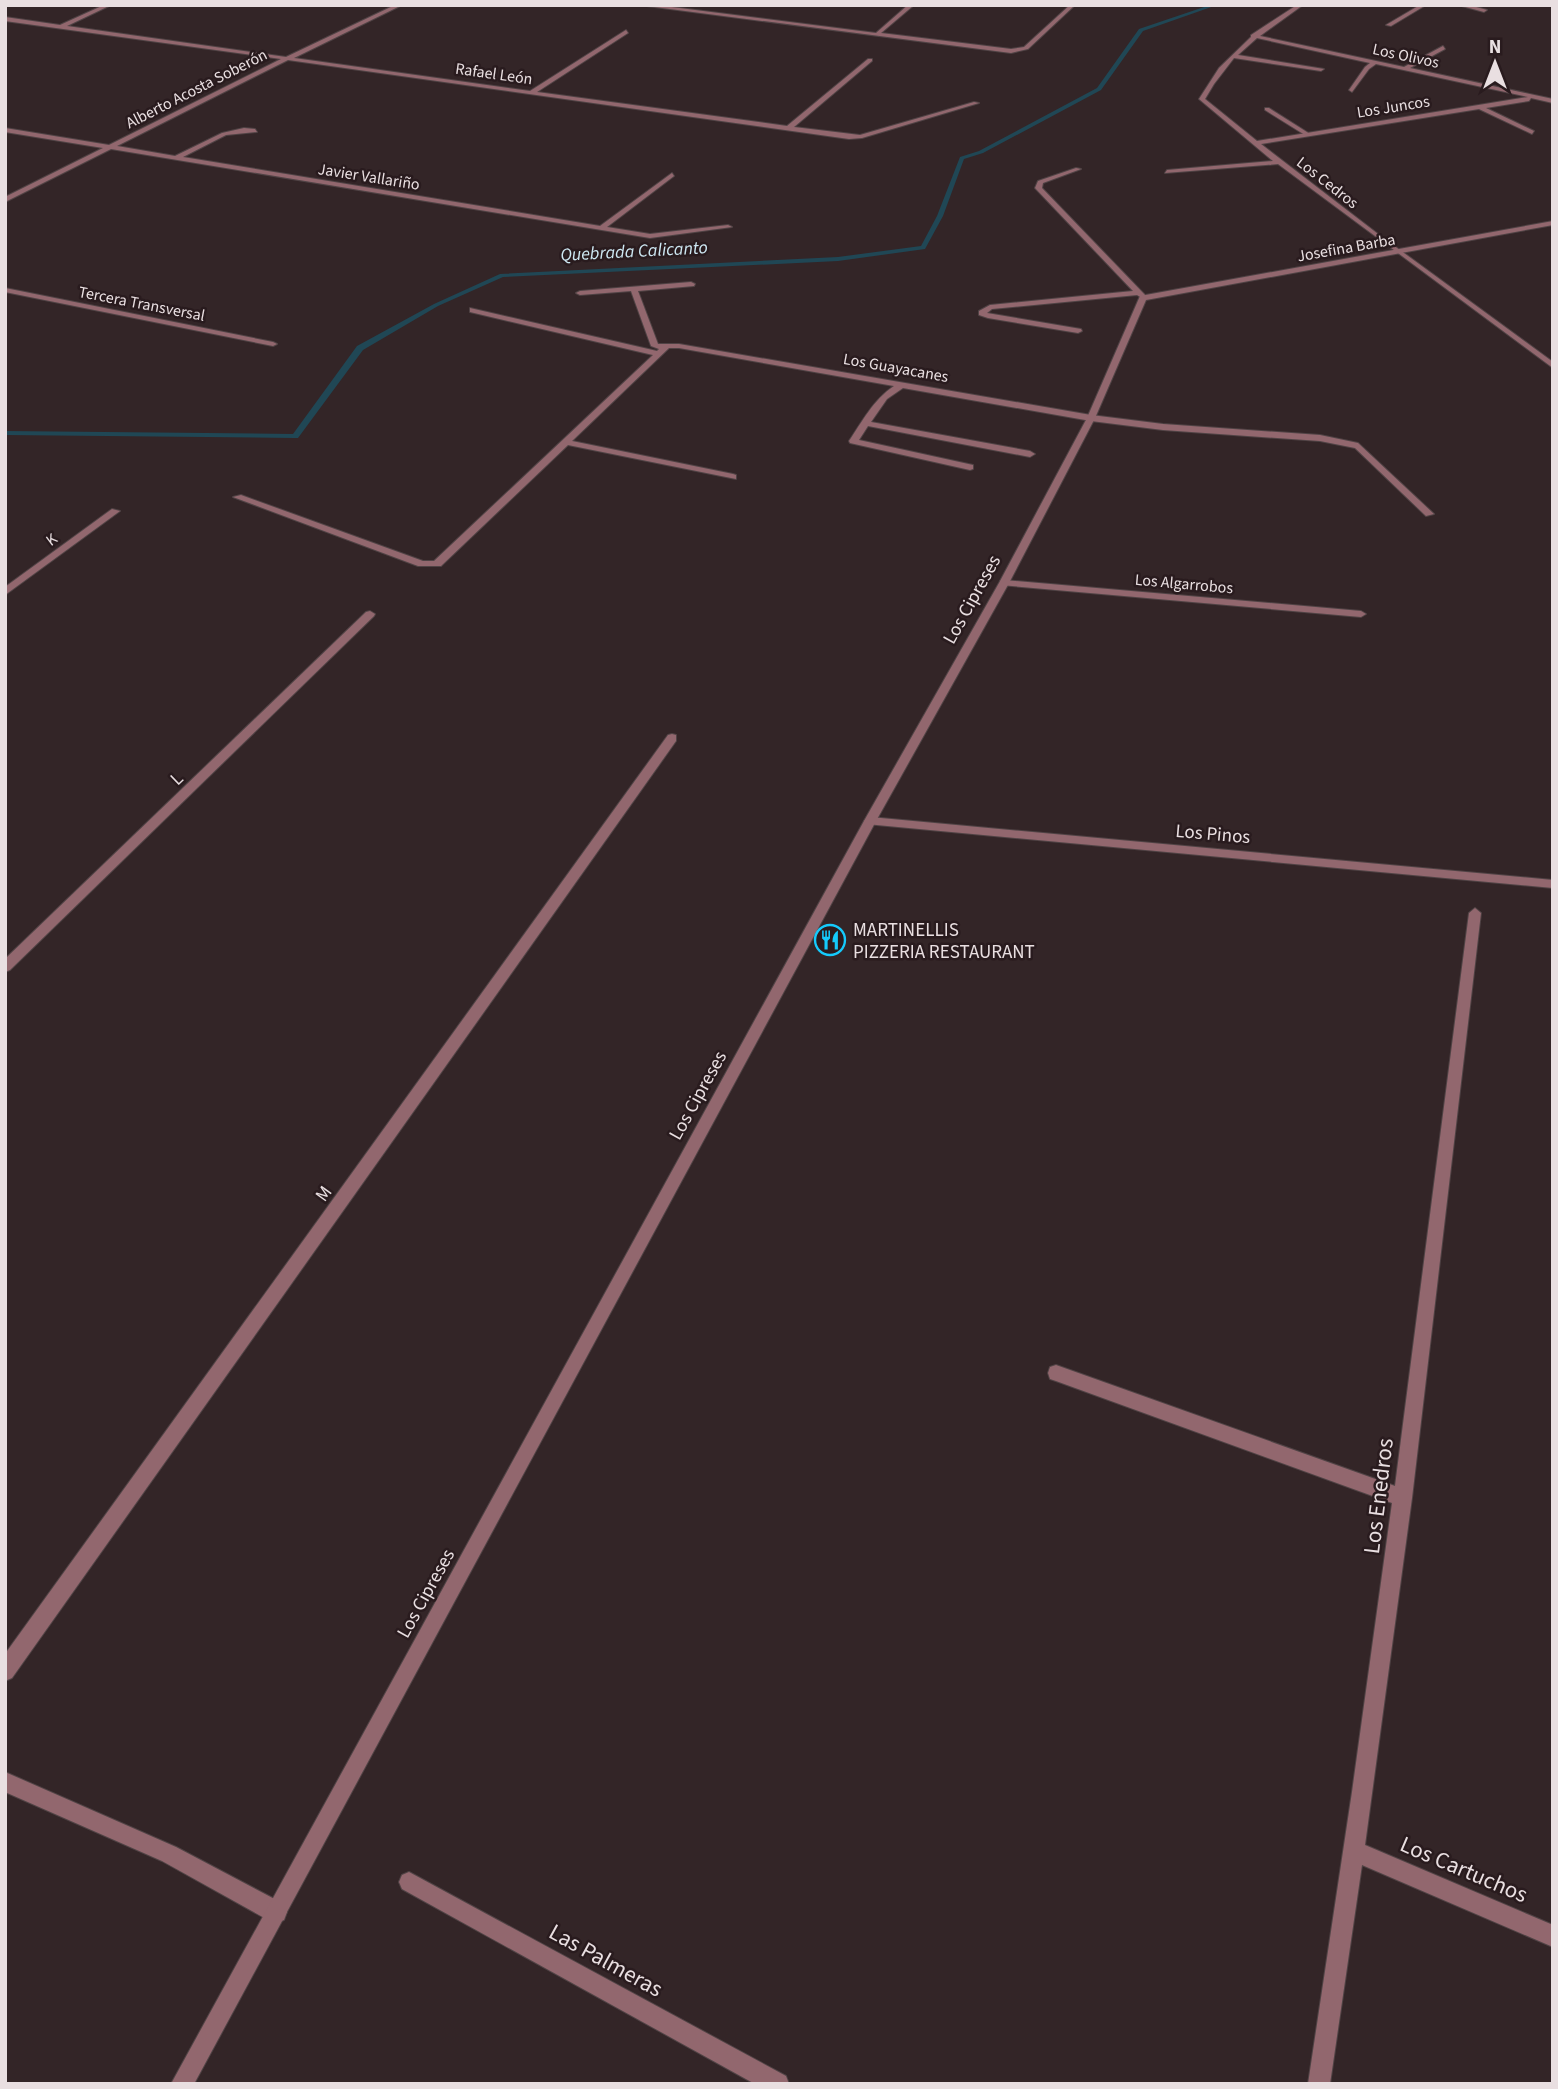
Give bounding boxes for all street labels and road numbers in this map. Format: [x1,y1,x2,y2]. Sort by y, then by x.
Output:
street label: Los Olivos [1370,38,1441,74]
street label: Alberto Acosta Soberón [122,44,271,134]
street label: Rafael León [454,58,534,90]
street label: Los Juncos [1355,90,1431,124]
street label: Los Cedros [1292,152,1363,214]
street label: Javier Vallariño [316,158,421,196]
street label: Josefina Barba [1295,229,1397,267]
street label: Tercera Transversal [77,281,207,327]
street label: Los Guayacanes [841,348,951,388]
street label: K [41,528,63,551]
street label: Los Cipreses [937,550,1008,649]
street label: Los Algarrobos [1134,569,1234,599]
street label: L [164,766,190,792]
street label: Los Pinos [1174,818,1251,851]
street label: Los Cipreses [663,1046,734,1145]
street label: M [309,1180,339,1207]
street label: Los Enedros [1355,1436,1402,1556]
street label: Los Cipreses [391,1544,462,1643]
street label: Los Cartuchos [1395,1828,1533,1911]
street label: Las Palmeras [543,1916,669,2005]

